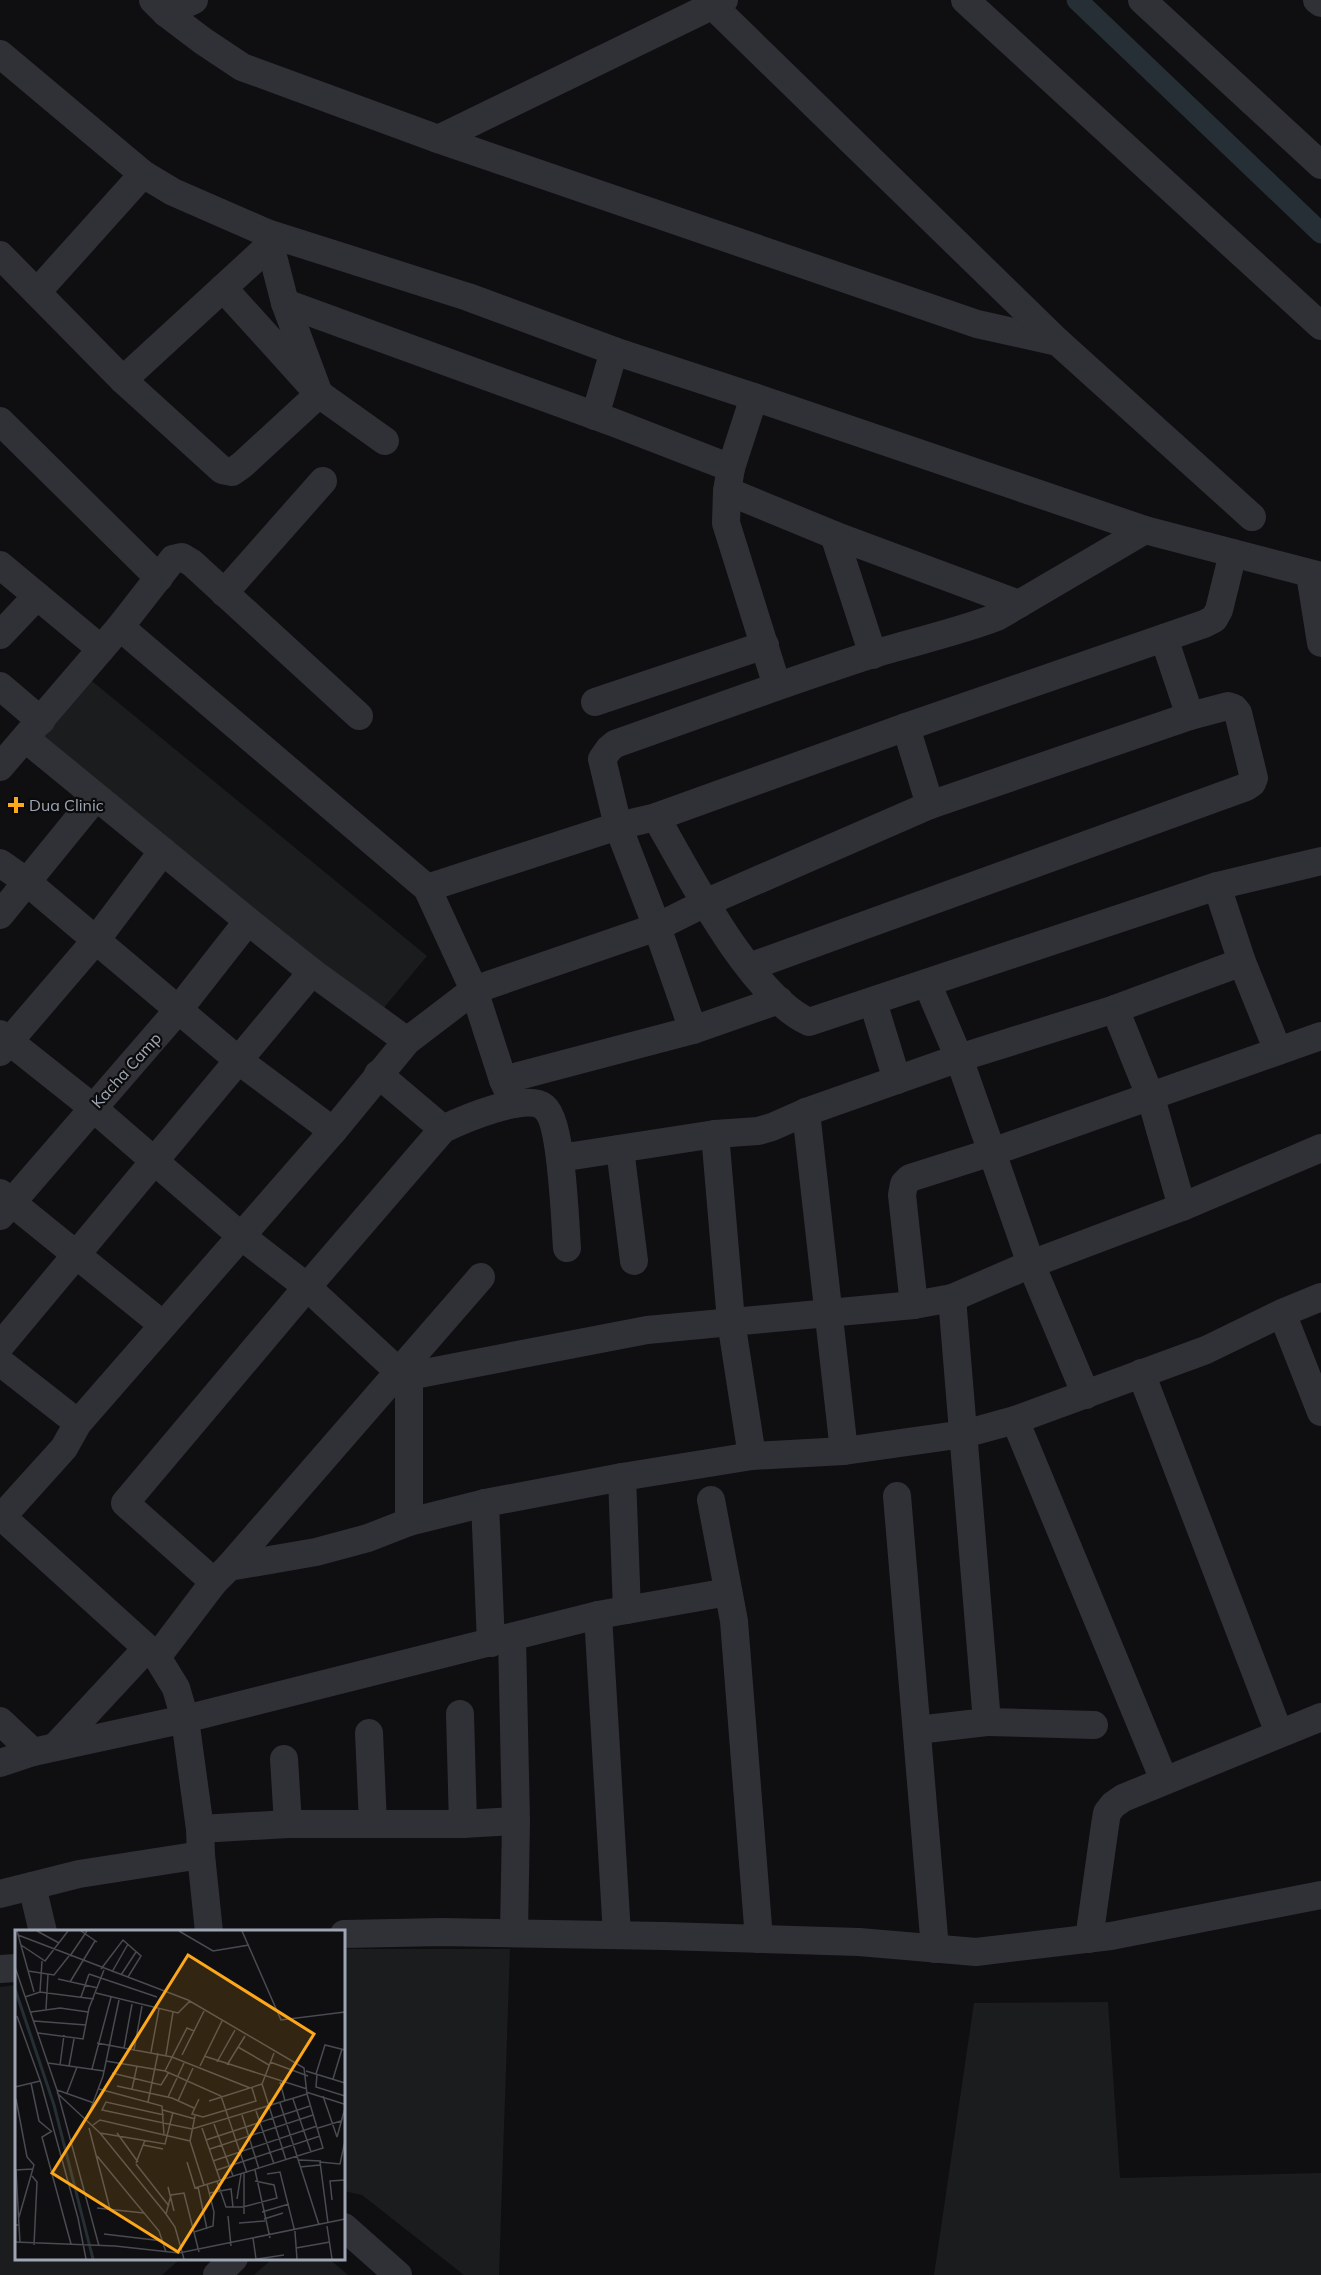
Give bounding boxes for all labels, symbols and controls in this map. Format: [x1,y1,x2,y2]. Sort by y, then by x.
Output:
place label: Dua Clinic [29,795,104,815]
marker: Dua Clinic [7,796,25,814]
street label: Kacha Camp [87,1028,165,1112]
inset map [15,1930,345,2260]

